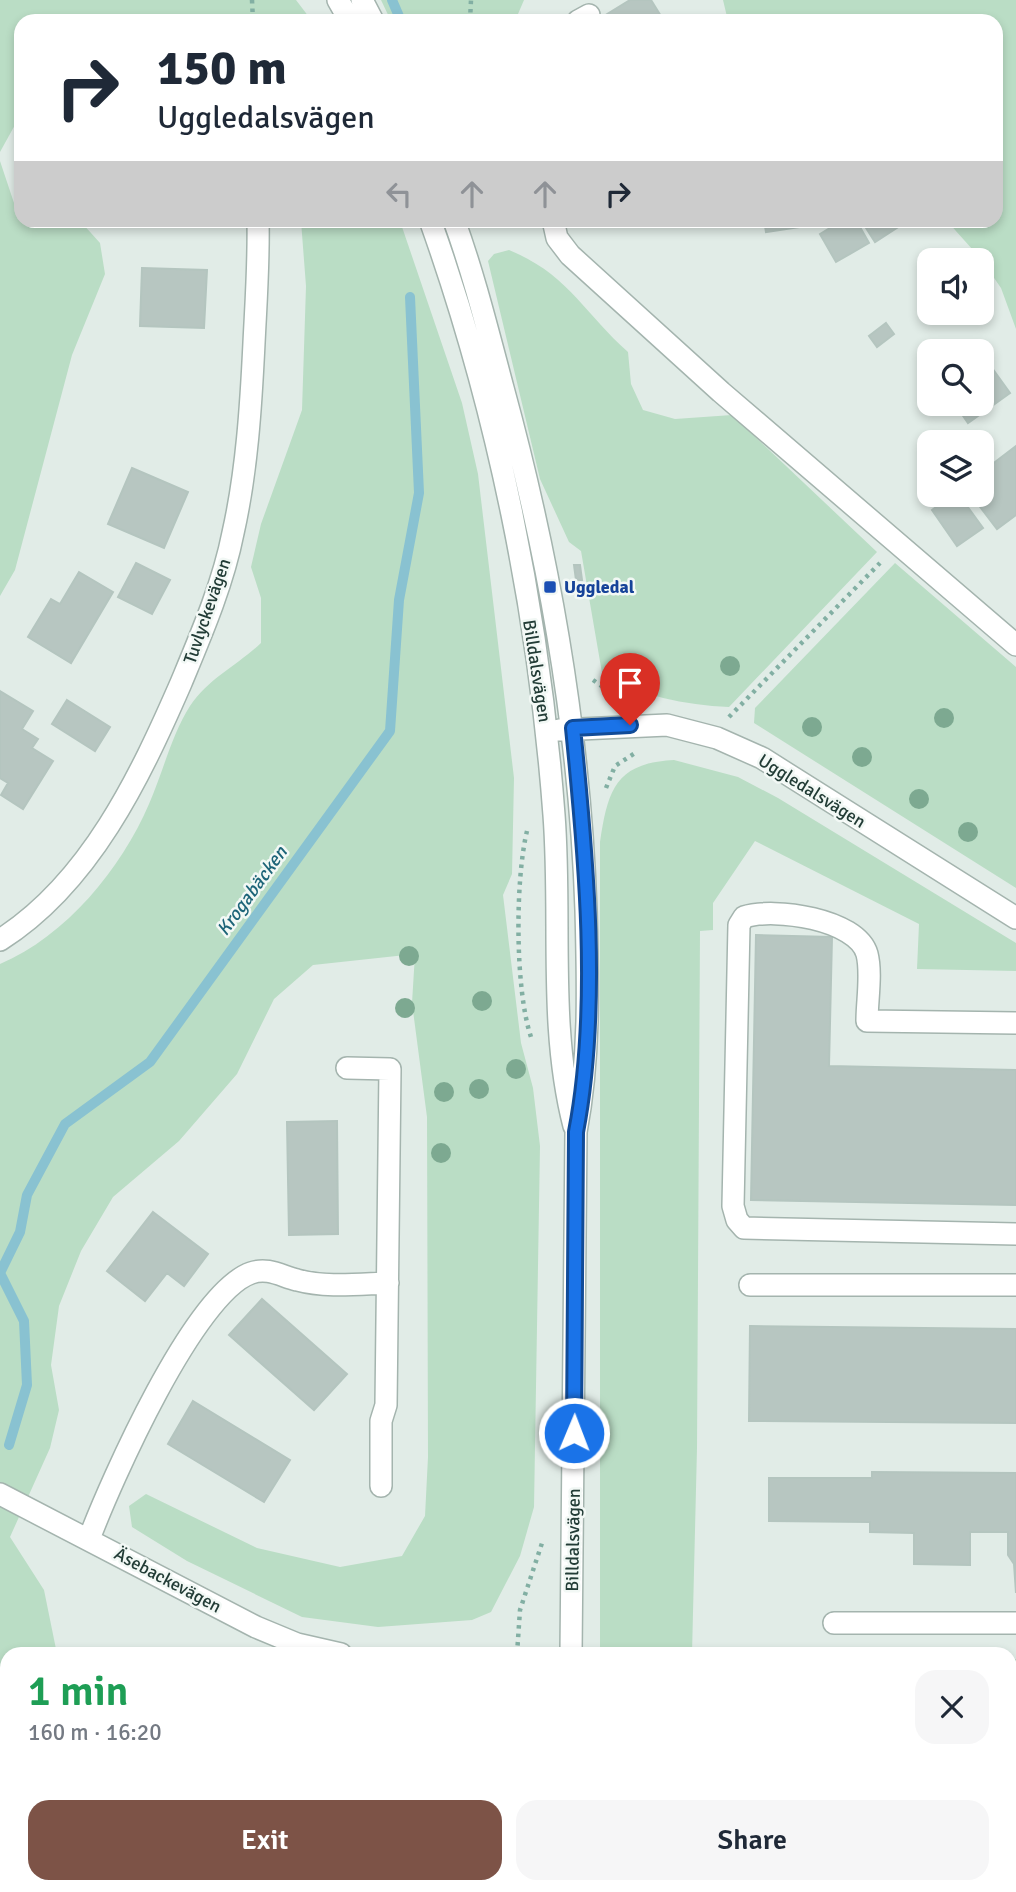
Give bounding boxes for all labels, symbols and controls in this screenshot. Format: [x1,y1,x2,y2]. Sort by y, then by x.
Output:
text: 150 m [157,38,287,98]
icon: right [42,42,133,133]
text: Uggledalsvägen [157,98,375,137]
icon: left [380,175,418,213]
icon: ahead [453,175,491,213]
icon: ahead [526,175,564,213]
icon: right [599,175,637,213]
map controls [917,248,994,507]
button: sound [917,248,994,325]
button: search [917,339,994,416]
button: layers [917,430,994,507]
street label: Tuvlyckevägen [179,555,235,667]
place label: Uggledal [564,576,635,598]
marker: Uggledal [542,579,558,595]
street label: Billdalsvägen [518,618,556,724]
pin [600,653,660,725]
icon: arrive [611,664,649,702]
street label: Uggledalsvägen [754,749,870,833]
water label: Krogabäcken [211,841,293,941]
position arrow [537,1396,611,1470]
street label: Billdalsvägen [561,1488,585,1592]
street label: Äsebackevägen [111,1543,225,1617]
text: 1 min [28,1666,129,1717]
button: close [915,1670,989,1744]
text: 160 m · 16:20 [28,1718,162,1747]
button: Exit [28,1800,502,1880]
button: Share [516,1800,989,1880]

